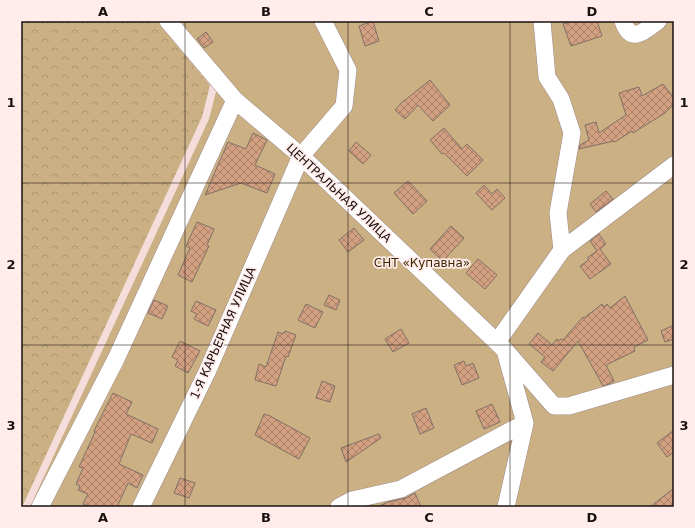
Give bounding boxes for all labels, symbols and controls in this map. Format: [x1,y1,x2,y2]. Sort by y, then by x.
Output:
text: A [98,4,108,19]
text: B [261,4,271,19]
text: C [424,4,434,19]
text: D [587,4,598,19]
text: 1 [6,95,16,110]
text: 1 [679,95,689,110]
street label: ЦЕНТРАЛЬНАЯ УЛИЦА [284,141,395,246]
park label: СНТ «Купавна» [374,256,470,270]
text: 2 [6,257,16,272]
text: 2 [679,257,689,272]
street label: 1-Я КАРЬЕРНАЯ УЛИЦА [187,264,259,401]
text: 3 [6,418,16,433]
text: 3 [679,418,689,433]
text: A [98,510,108,525]
text: B [261,510,271,525]
text: C [424,510,434,525]
text: D [587,510,598,525]

